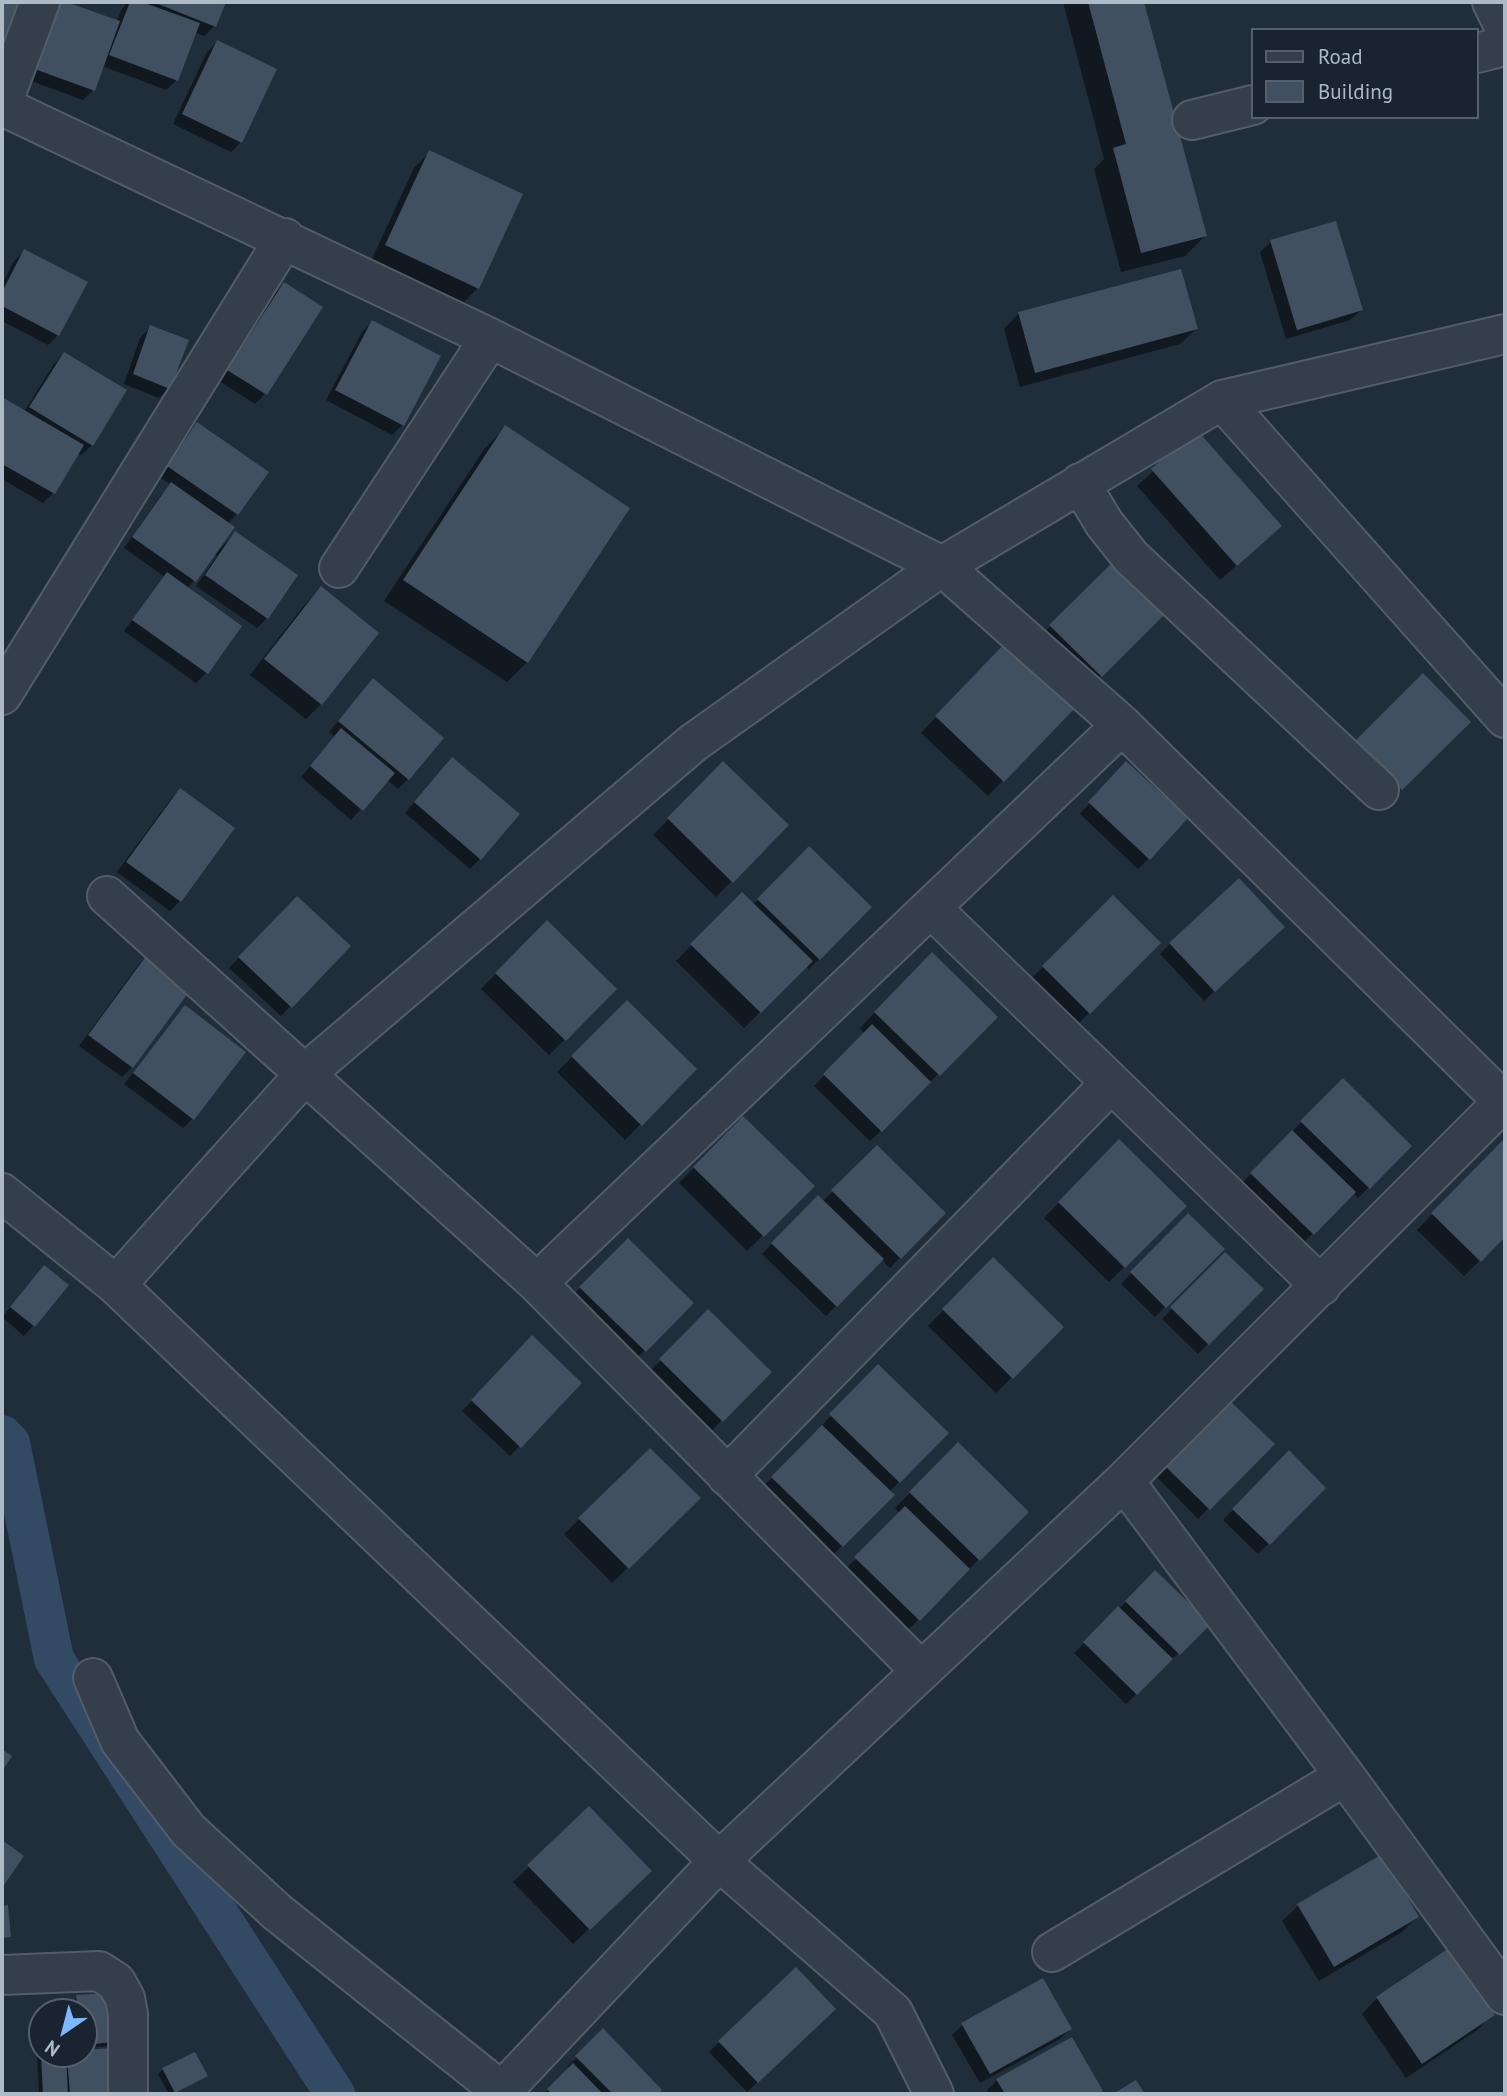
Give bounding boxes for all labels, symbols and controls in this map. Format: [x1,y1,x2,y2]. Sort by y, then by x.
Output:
legend [1252,28,1479,119]
text: Road [1318,43,1362,70]
text: Building [1318,78,1393,105]
north arrow [28,1998,98,2068]
text: N [40,2035,64,2062]

